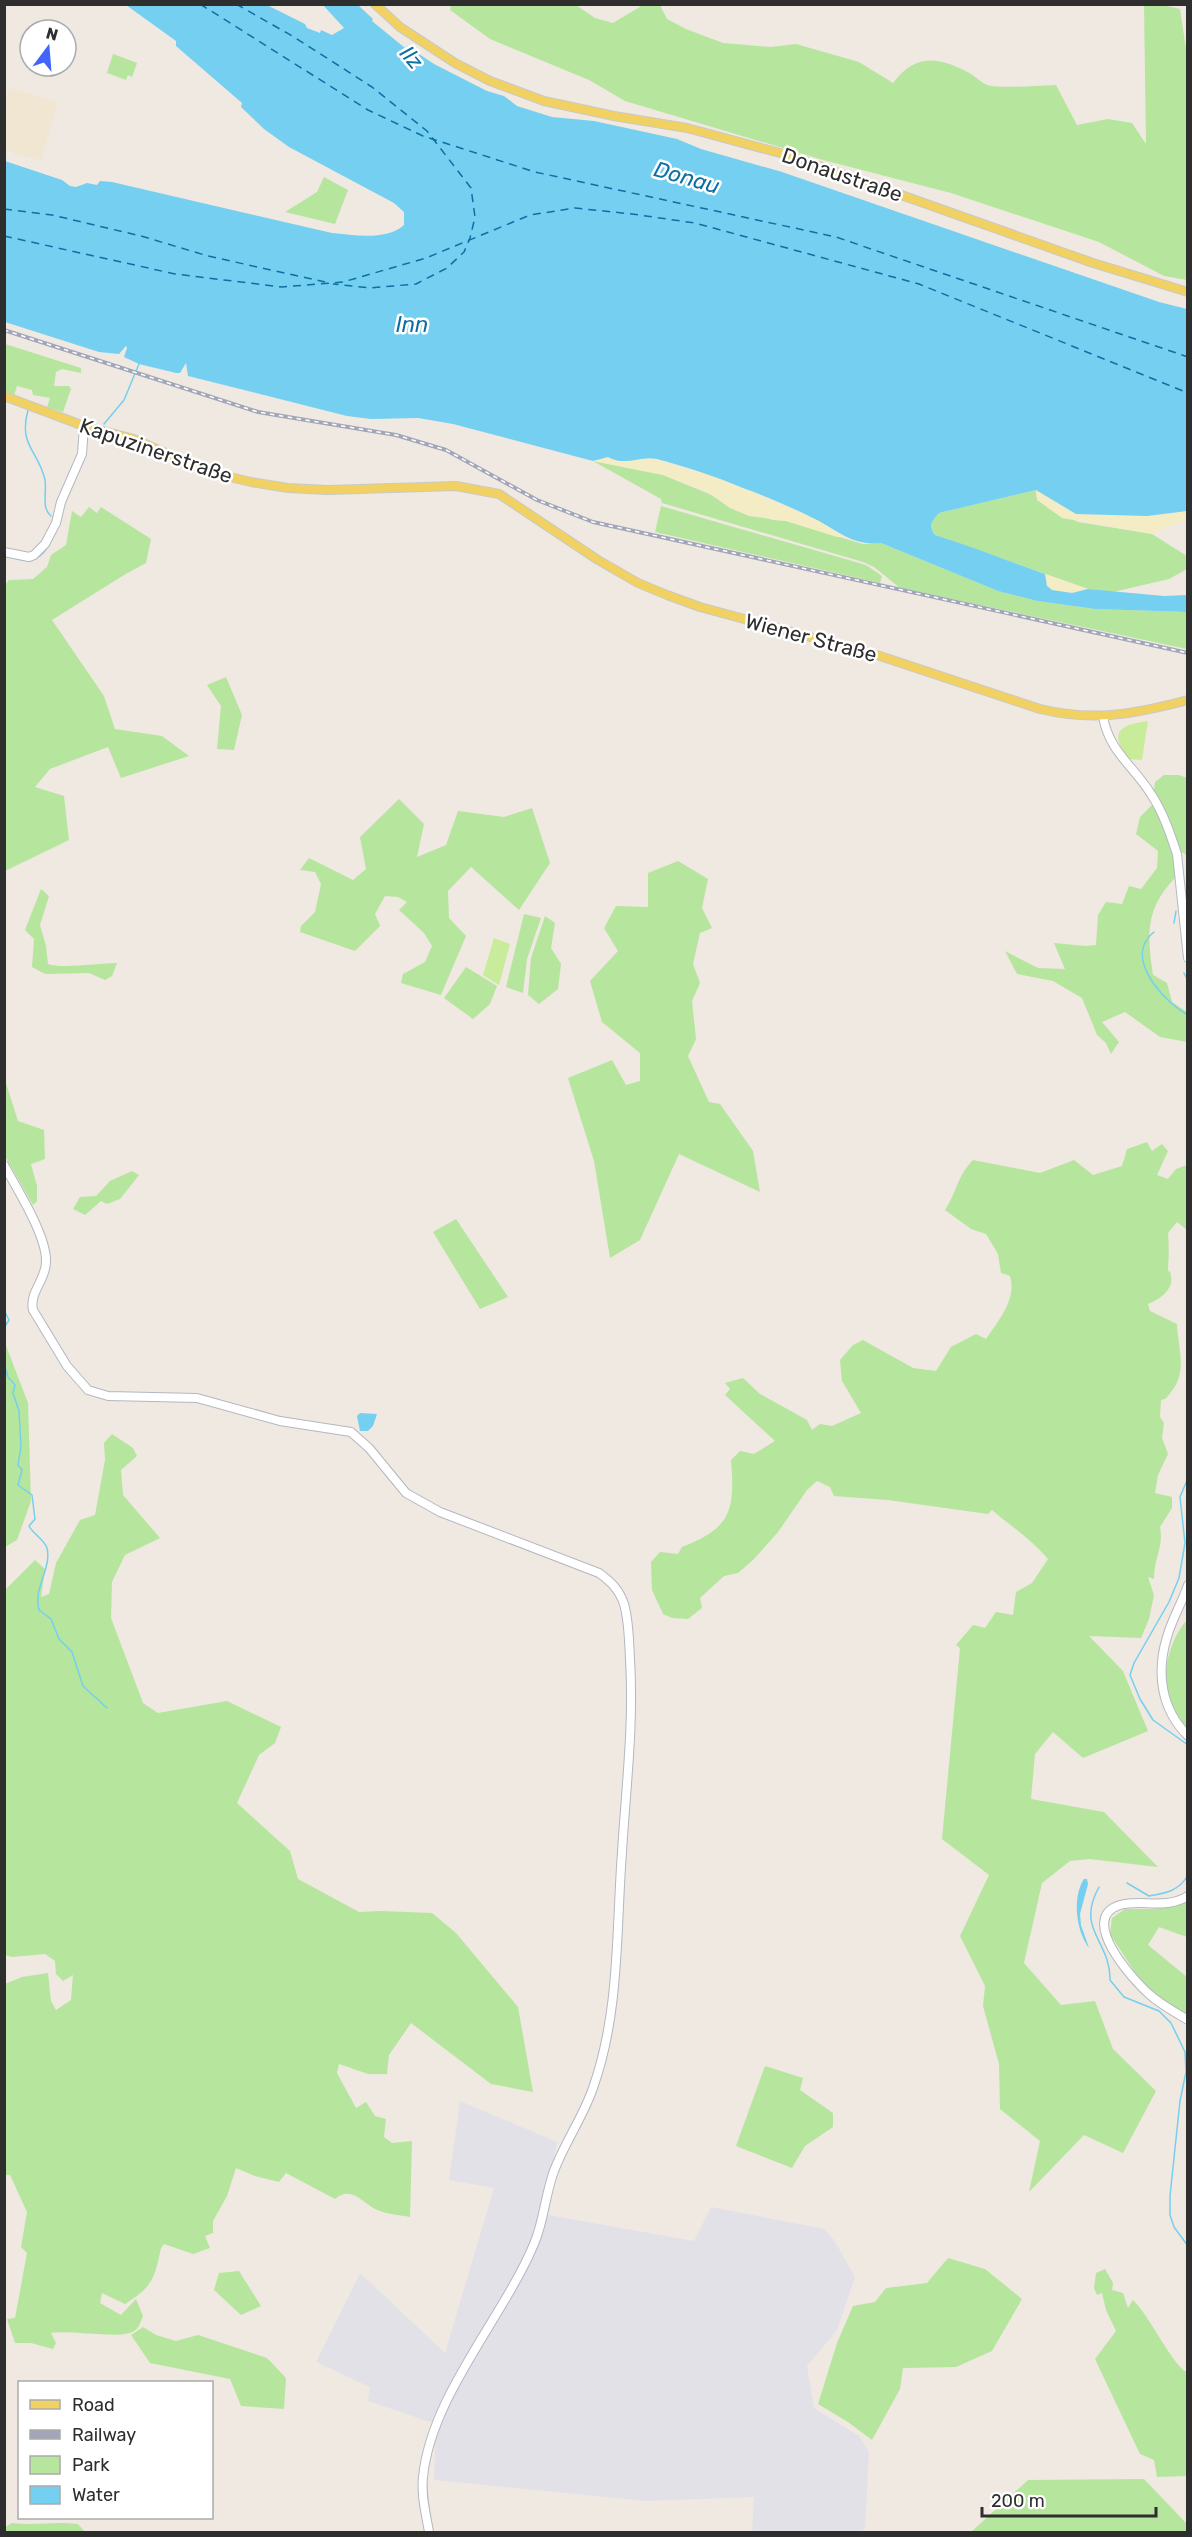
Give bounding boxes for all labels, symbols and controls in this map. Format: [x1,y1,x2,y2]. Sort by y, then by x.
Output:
north arrow [18,18,78,78]
text: N [44,23,60,45]
water label: Ilz [394,40,429,75]
street label: Donaustraße [779,142,906,207]
water label: Donau [651,155,723,200]
water label: Inn [396,311,428,338]
street label: Kapuzinerstraße [76,413,236,488]
street label: Wiener Straße [742,608,880,667]
legend [18,2381,213,2519]
text: Road [72,2394,115,2416]
text: Railway [72,2424,136,2446]
text: Park [72,2454,110,2476]
scale bar [982,2480,1156,2518]
text: Water [72,2484,120,2506]
text: 200 m [991,2490,1045,2512]

